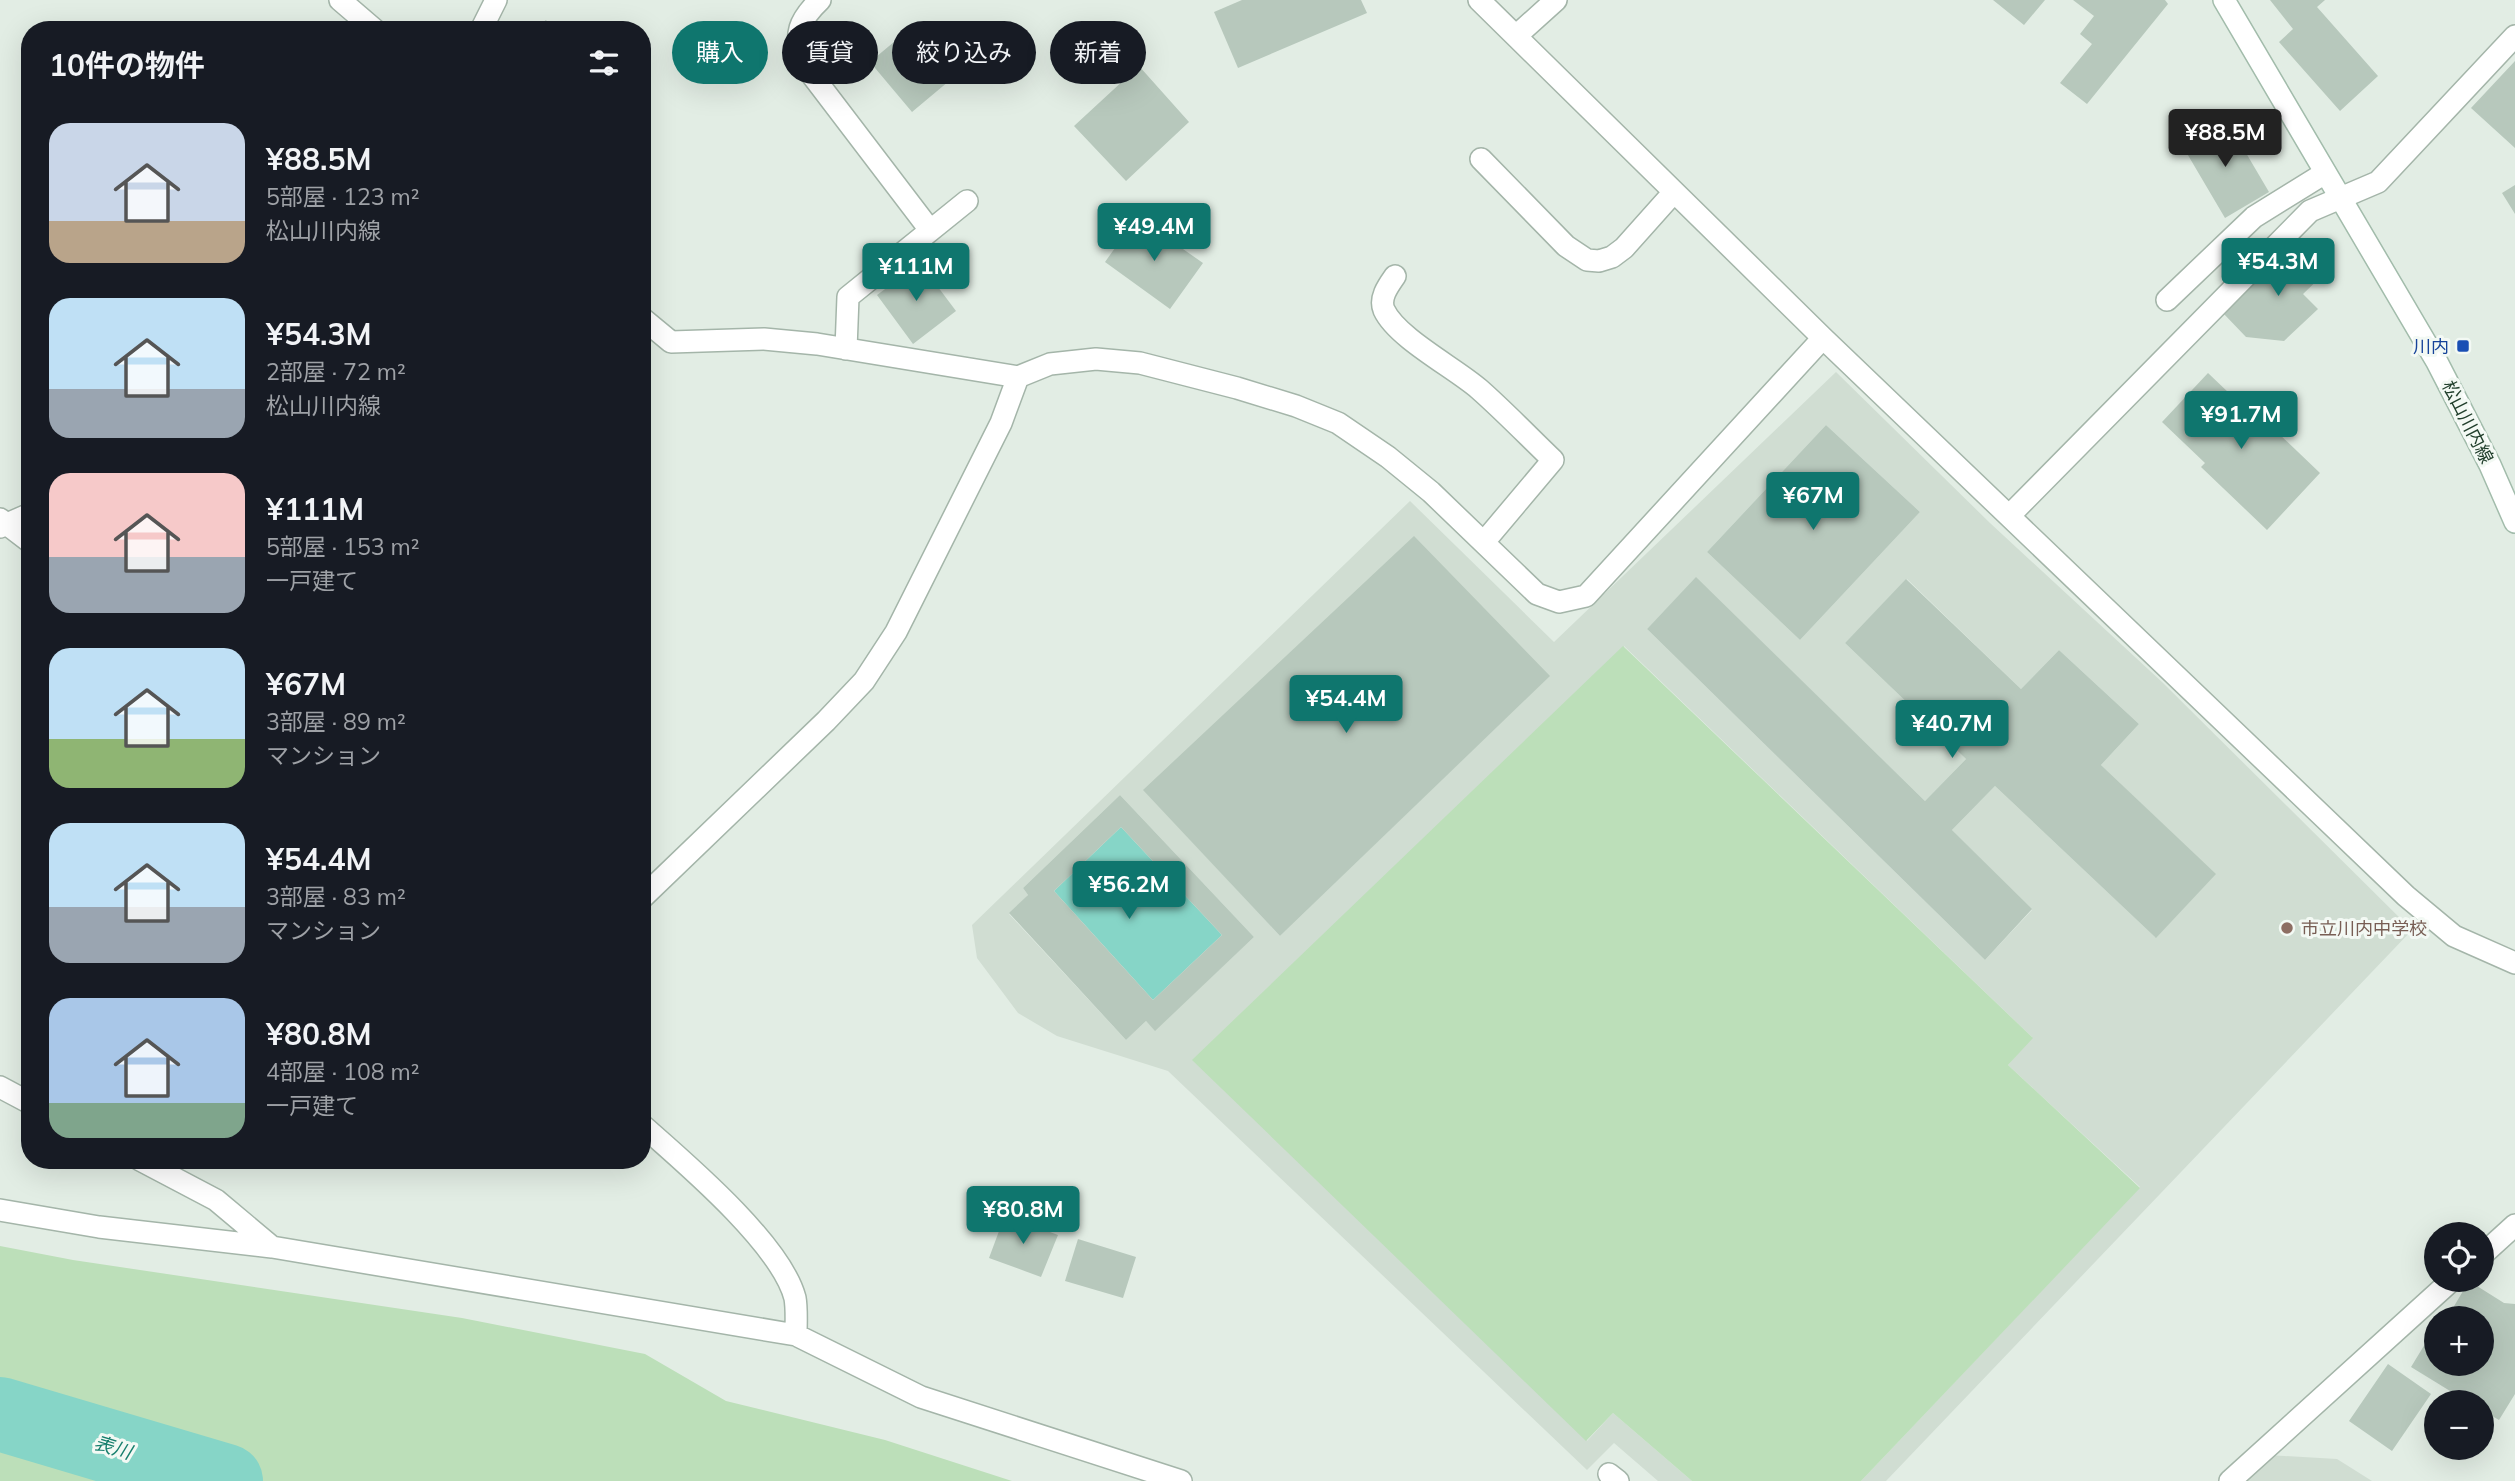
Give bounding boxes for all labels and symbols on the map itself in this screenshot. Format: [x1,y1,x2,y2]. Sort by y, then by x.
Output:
pin: ¥88.5M [2168,110,2282,169]
pin: ¥49.4M [1097,204,1211,263]
pin: ¥54.3M [2221,238,2335,298]
pin: ¥111M [867,244,965,303]
place label: 川内 [2413,335,2449,358]
marker: 川内 [2455,338,2471,354]
street label: 松山川内線 [2437,377,2499,467]
pin: ¥91.7M [2184,392,2298,451]
pin: ¥67M [1772,472,1854,532]
pin: ¥54.4M [1289,676,1403,735]
pin: ¥40.7M [1895,700,2009,760]
pin: ¥56.2M [1072,862,1186,921]
place label: 市立川内中学校 [2301,917,2427,940]
marker: 市立川内中学校 [2279,920,2295,936]
pin: ¥80.8M [966,1186,1080,1246]
water label: 表川 [91,1430,137,1465]

